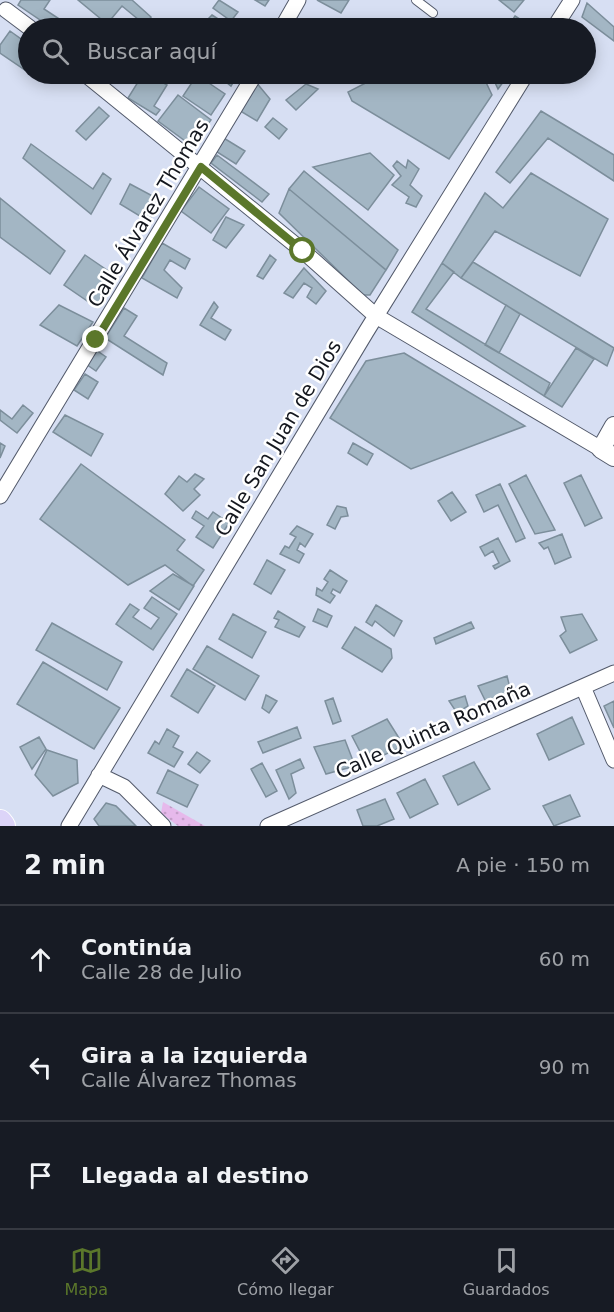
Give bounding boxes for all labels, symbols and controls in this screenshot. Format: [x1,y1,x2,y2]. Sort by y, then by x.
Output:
search box [18,18,596,84]
icon: search [39,35,72,68]
text: Buscar aquí [87,39,217,64]
street label: Calle Álvarez Thomas [82,114,214,312]
route start [289,237,315,263]
route end [82,326,108,352]
street label: Calle San Juan de Dios [210,335,346,541]
street label: Calle Quinta Romaña [332,676,534,784]
text: 2 min [24,850,106,880]
text: A pie · 150 m [456,853,590,877]
text: Continúa [81,935,192,960]
icon: ahead [24,943,57,976]
text: 60 m [539,947,590,971]
text: Calle 28 de Julio [81,960,242,984]
text: Gira a la izquierda [81,1043,308,1068]
icon: left [24,1051,57,1084]
text: 90 m [539,1055,590,1079]
text: Calle Álvarez Thomas [81,1068,297,1092]
icon: arrive [24,1159,57,1192]
text: Llegada al destino [81,1163,309,1188]
tab: Mapa [64,1244,108,1299]
tab: Cómo llegar [237,1244,334,1299]
tab: Guardados [463,1244,550,1299]

